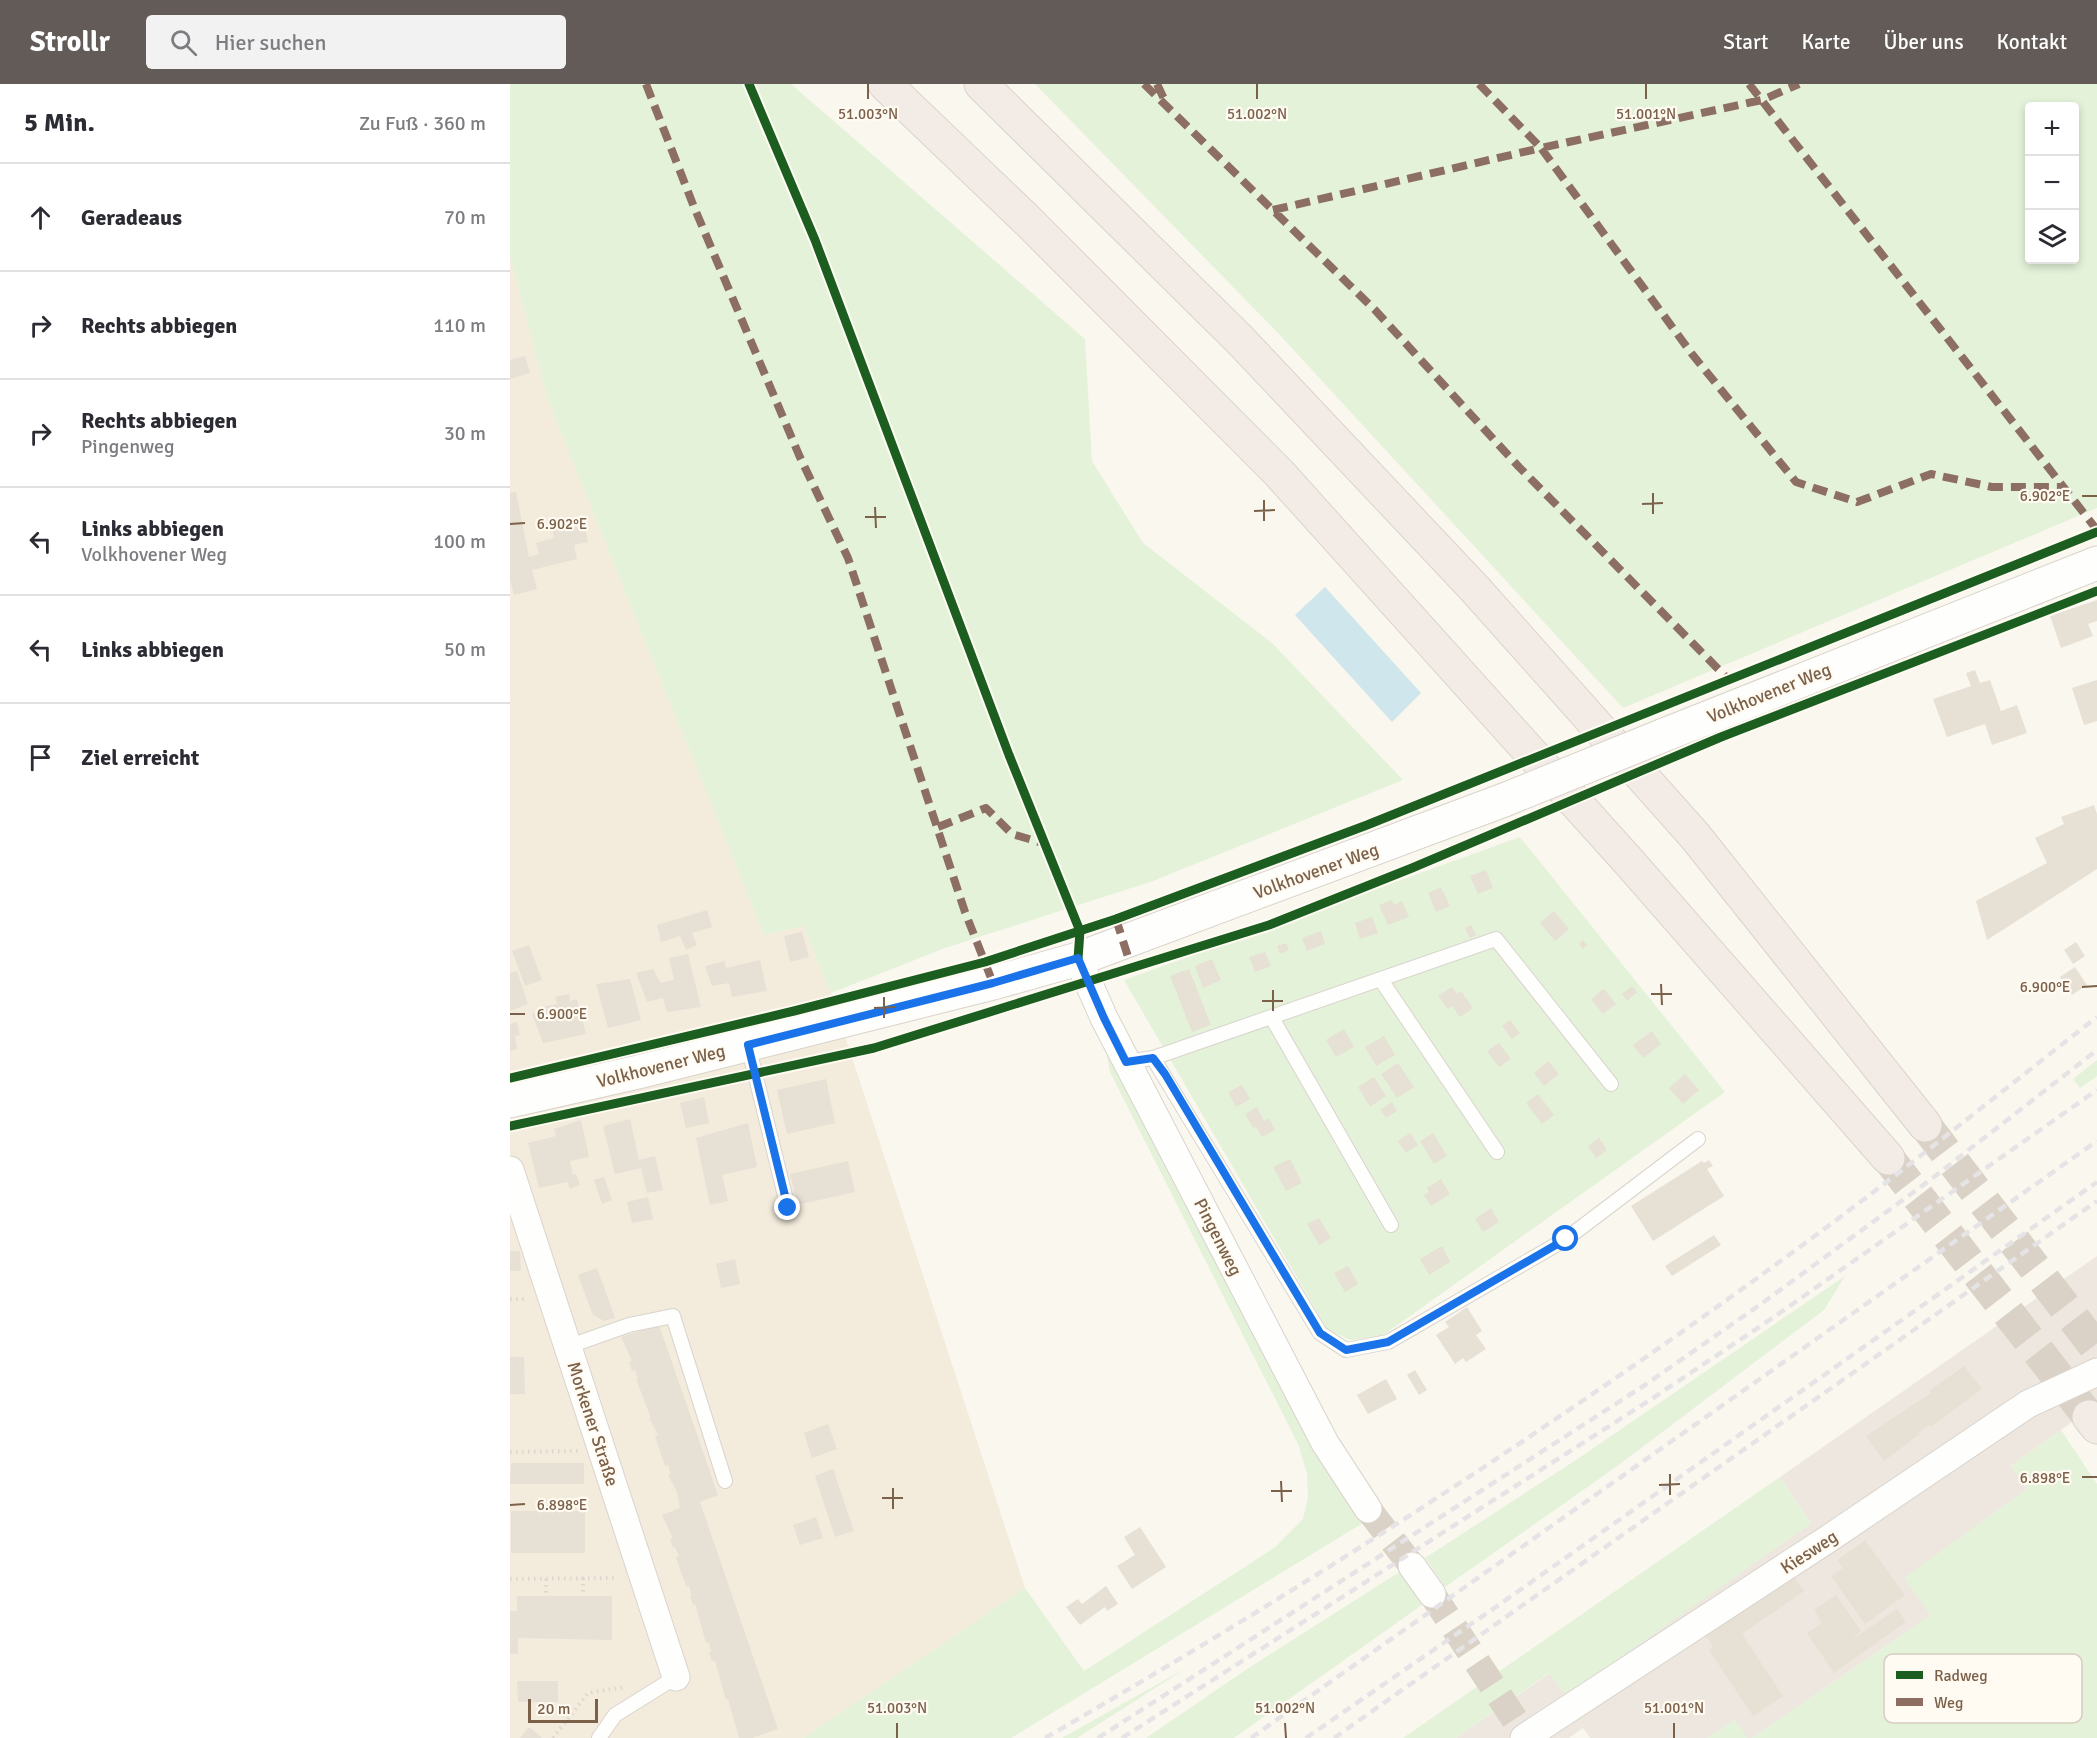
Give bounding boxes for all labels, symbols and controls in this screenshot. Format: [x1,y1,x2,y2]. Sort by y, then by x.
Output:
search box [146,15,566,69]
text: Strollr [30,25,110,59]
icon: search [167,26,200,59]
text: Hier suchen [215,29,327,56]
text: Start [1723,29,1768,55]
text: Karte [1801,29,1850,55]
text: Über uns [1883,29,1964,55]
text: Kontakt [1997,29,2067,55]
map controls [2025,102,2079,264]
button: + [2025,102,2079,156]
text: 51.003°N [838,105,898,123]
text: 51.002°N [1227,105,1287,123]
text: 51.001°N [1616,105,1676,123]
text: 5 Min. [24,107,95,139]
text: Zu Fuß · 360 m [359,111,486,136]
button: − [2025,156,2079,210]
icon: ahead [24,201,57,234]
text: Geradeaus [81,204,182,231]
text: 70 m [444,205,486,230]
button: layers [2025,210,2079,264]
icon: right [24,309,57,342]
text: Rechts abbiegen [81,312,237,339]
text: 110 m [433,313,486,338]
text: Rechts abbiegen [81,407,237,434]
icon: right [24,417,57,450]
text: 30 m [444,421,486,446]
text: Pingenweg [81,434,175,459]
text: 6.902°E [2020,487,2070,505]
text: Links abbiegen [81,515,224,542]
text: 6.902°E [537,515,587,533]
icon: left [24,525,57,558]
text: 100 m [433,529,486,554]
text: Volkhovener Weg [81,542,227,567]
icon: left [24,633,57,666]
text: Links abbiegen [81,636,224,663]
text: 50 m [444,637,486,662]
street label: Volkhovener Weg [1704,658,1834,728]
icon: arrive [24,741,57,774]
text: Ziel erreicht [81,744,199,771]
street label: Volkhovener Weg [1250,838,1382,904]
text: 6.900°E [2020,978,2070,996]
text: 6.900°E [537,1005,587,1023]
street label: Volkhovener Weg [595,1039,727,1093]
route end [774,1194,800,1220]
street label: Pingenweg [1189,1194,1247,1280]
route start [1552,1225,1578,1251]
street label: Morkener Straße [562,1359,624,1489]
text: 6.898°E [2020,1469,2070,1487]
text: 6.898°E [537,1496,587,1514]
street label: Kiesweg [1776,1525,1842,1579]
legend [1884,1654,2082,1723]
text: Radweg [1934,1666,1988,1686]
text: Weg [1934,1693,1963,1713]
scale bar [528,1696,598,1724]
text: 20 m [537,1699,571,1719]
text: 51.003°N [867,1699,927,1717]
text: 51.002°N [1255,1699,1315,1717]
text: 51.001°N [1644,1699,1704,1717]

